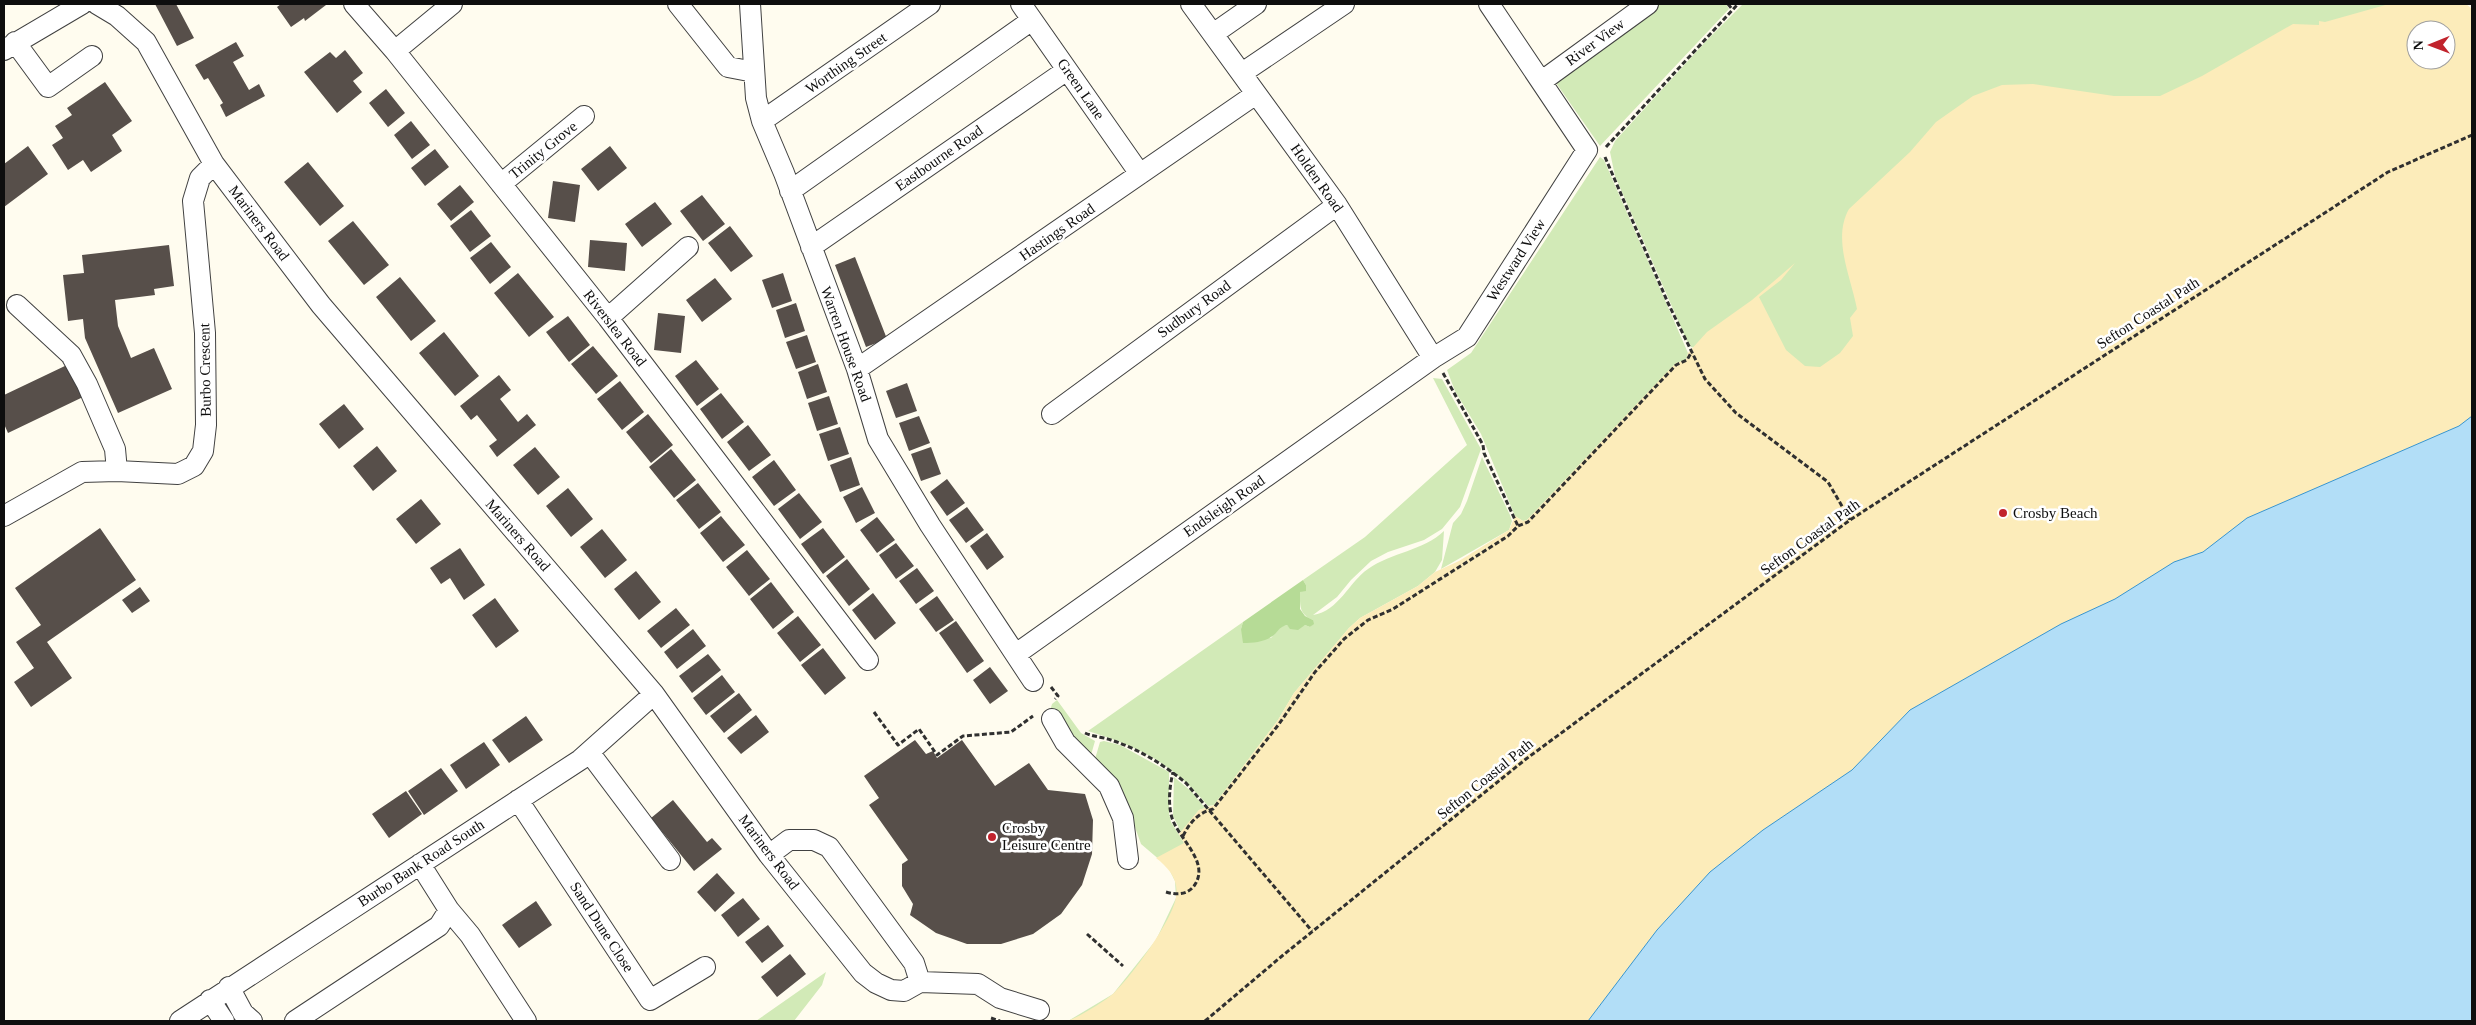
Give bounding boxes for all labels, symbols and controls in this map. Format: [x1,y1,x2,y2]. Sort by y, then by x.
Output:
street label: River View [1563,15,1627,69]
north arrow [2406,20,2456,70]
street label: Worthing Street [802,29,890,97]
text: N [2411,40,2426,50]
street label: Green Lane [1054,56,1108,123]
street label: Trinity Grove [506,118,580,182]
street label: Eastbourne Road [892,122,986,194]
street label: Holden Road [1288,141,1347,216]
street label: Mariners Road [226,182,293,264]
street label: Hastings Road [1016,200,1098,264]
street label: Westward View [1484,216,1549,304]
street label: Sefton Coastal Path [2094,274,2202,352]
street label: Sudbury Road [1154,277,1234,341]
street label: Warren House Road [818,284,874,404]
street label: Riverslea Road [580,287,650,370]
street label: Burbo Crescent [196,322,214,417]
street label: Endsleigh Road [1180,472,1268,540]
street label: Sefton Coastal Path [1757,495,1863,578]
street label: Mariners Road [483,496,554,574]
place label: Crosby Beach [2013,505,2098,521]
marker: Crosby Beach [1997,507,2009,519]
street label: Sefton Coastal Path [1434,735,1536,822]
street label: Mariners Road [736,811,803,893]
street label: Burbo Bank Road South [355,816,487,910]
place label: Crosby Leisure Centre [1002,820,1091,853]
marker: Crosby Leisure Centre [986,831,998,843]
street label: Sand Dune Close [567,879,637,975]

